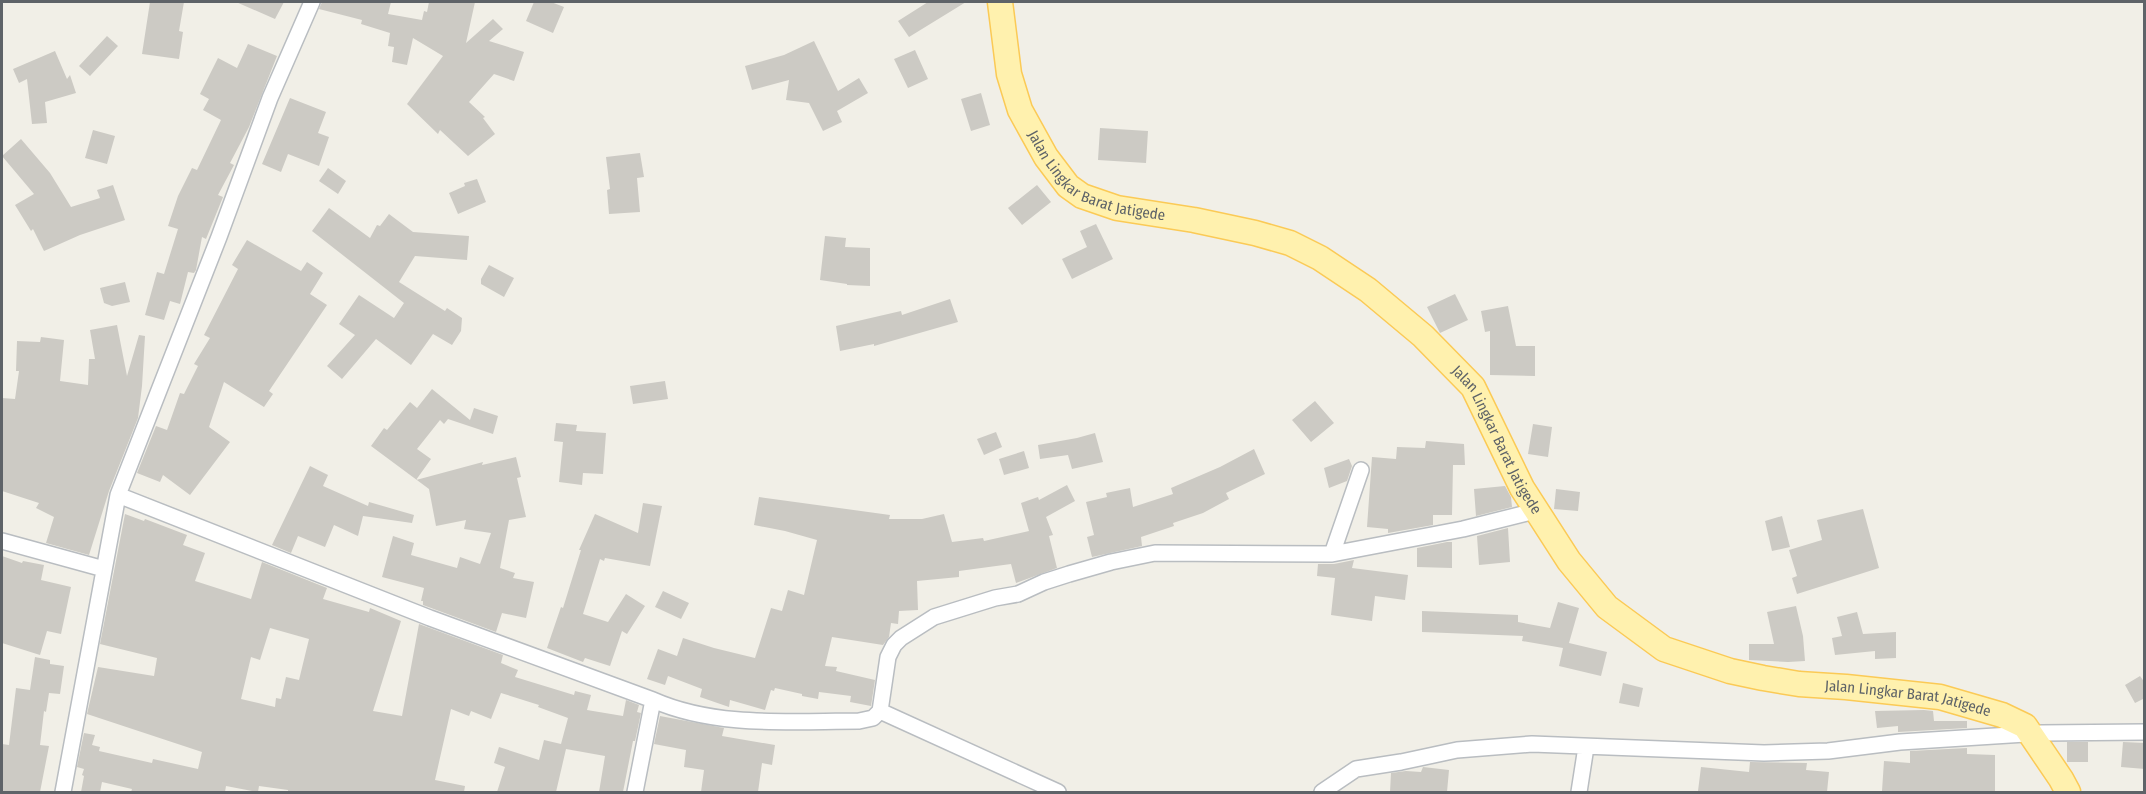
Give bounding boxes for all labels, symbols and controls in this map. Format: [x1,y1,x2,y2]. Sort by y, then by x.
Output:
street label: Jalan Lingkar Barat Jatigede [1024,127,1166,224]
street label: Jalan Lingkar Barat Jatigede [1448,362,1545,518]
street label: Jalan Lingkar Barat Jatigede [1824,677,1993,720]

